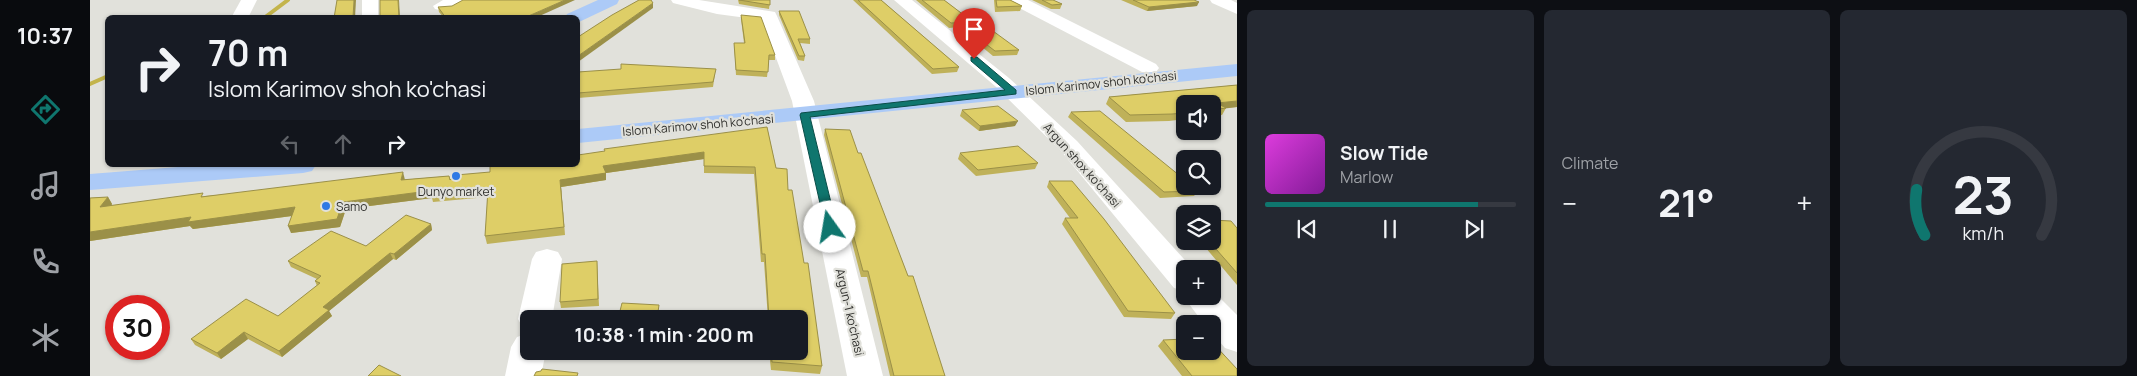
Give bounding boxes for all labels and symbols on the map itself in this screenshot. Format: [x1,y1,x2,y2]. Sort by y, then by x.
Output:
pin [953,8,995,59]
street label: Islom Karimov shoh ko'chasi [1025,67,1177,99]
street label: Islom Karimov shoh ko'chasi [622,110,774,140]
street label: Argun shox ko'chasi [1039,119,1125,211]
marker: Dunyo market [450,170,462,182]
place label: Dunyo market [418,183,494,200]
place label: Samo [336,198,367,215]
marker: Samo [320,200,332,212]
position arrow [803,200,855,252]
street label: Argun-1 ko'chasi [832,267,868,357]
speed limit sign: 30 [105,295,170,360]

